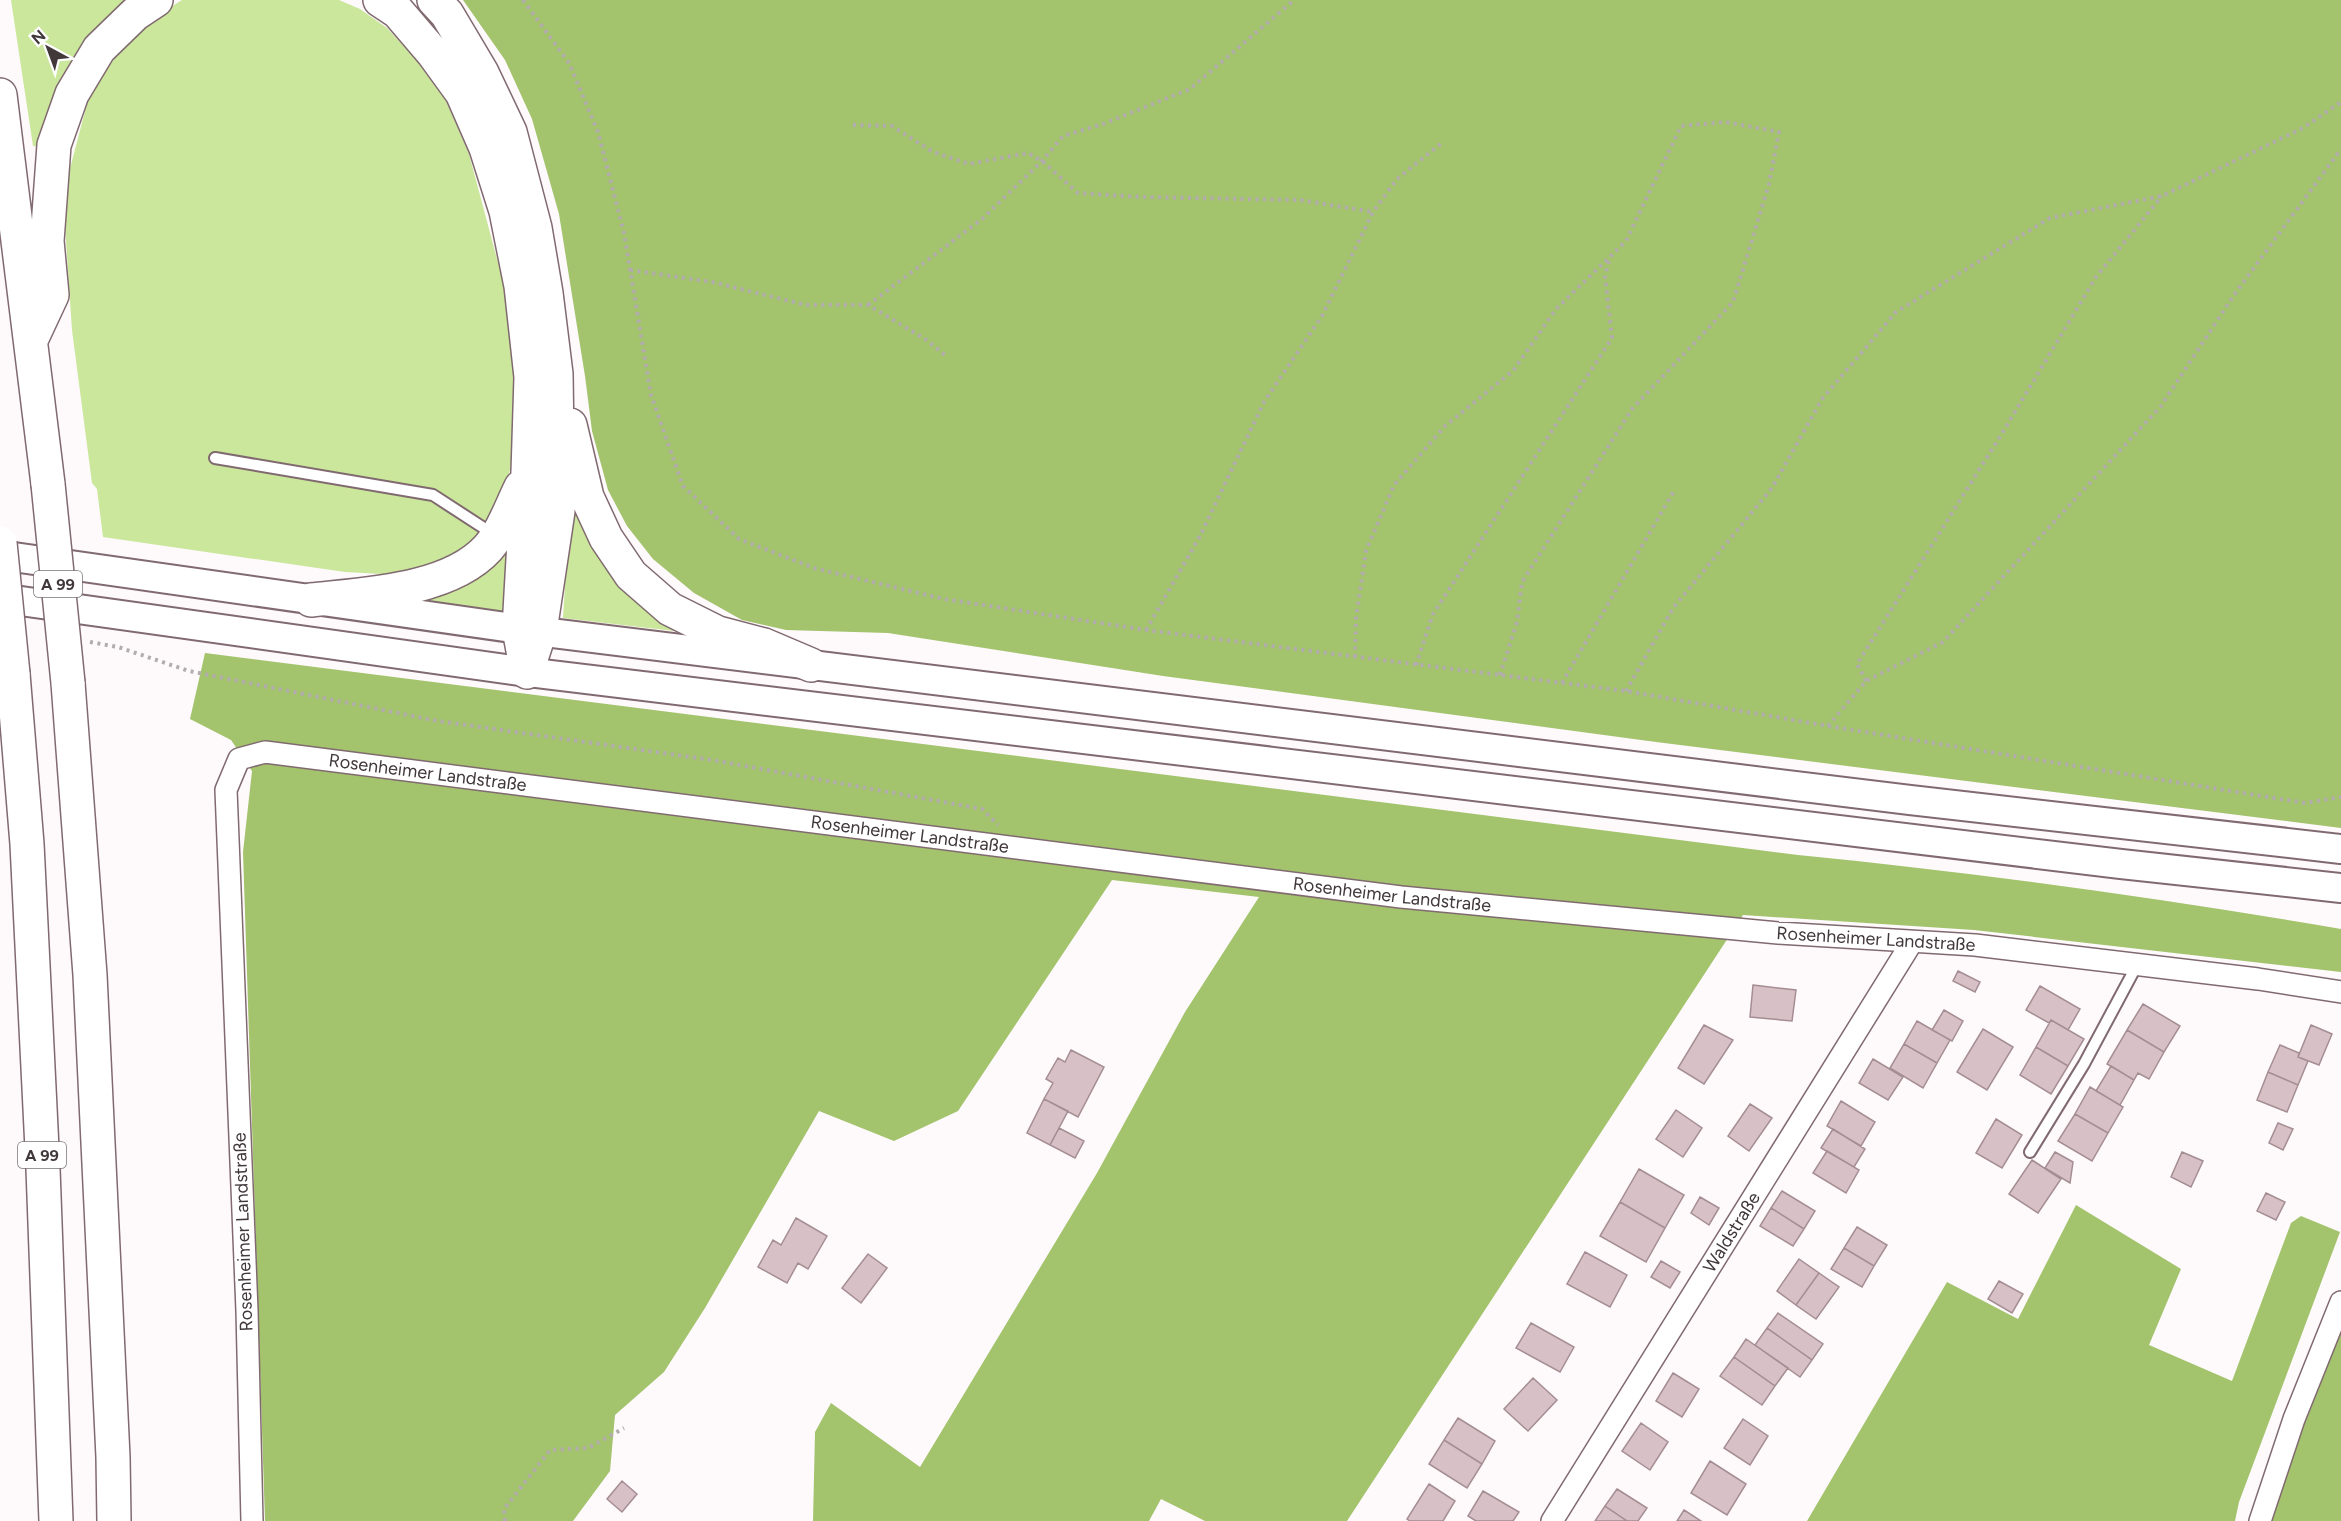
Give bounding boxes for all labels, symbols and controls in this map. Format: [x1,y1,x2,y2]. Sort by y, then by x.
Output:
north arrow [18,18,78,78]
text: N [28,26,49,48]
road number: A 99 [34,571,82,597]
street label: Rosenheimer Landstraße [327,749,528,796]
street label: Rosenheimer Landstraße [809,811,1010,858]
street label: Rosenheimer Landstraße [1292,872,1492,917]
street label: Rosenheimer Landstraße [1776,922,1976,956]
street label: Rosenheimer Landstraße [229,1132,257,1332]
road number: A 99 [18,1142,66,1168]
street label: Waldstraße [1698,1188,1765,1277]

